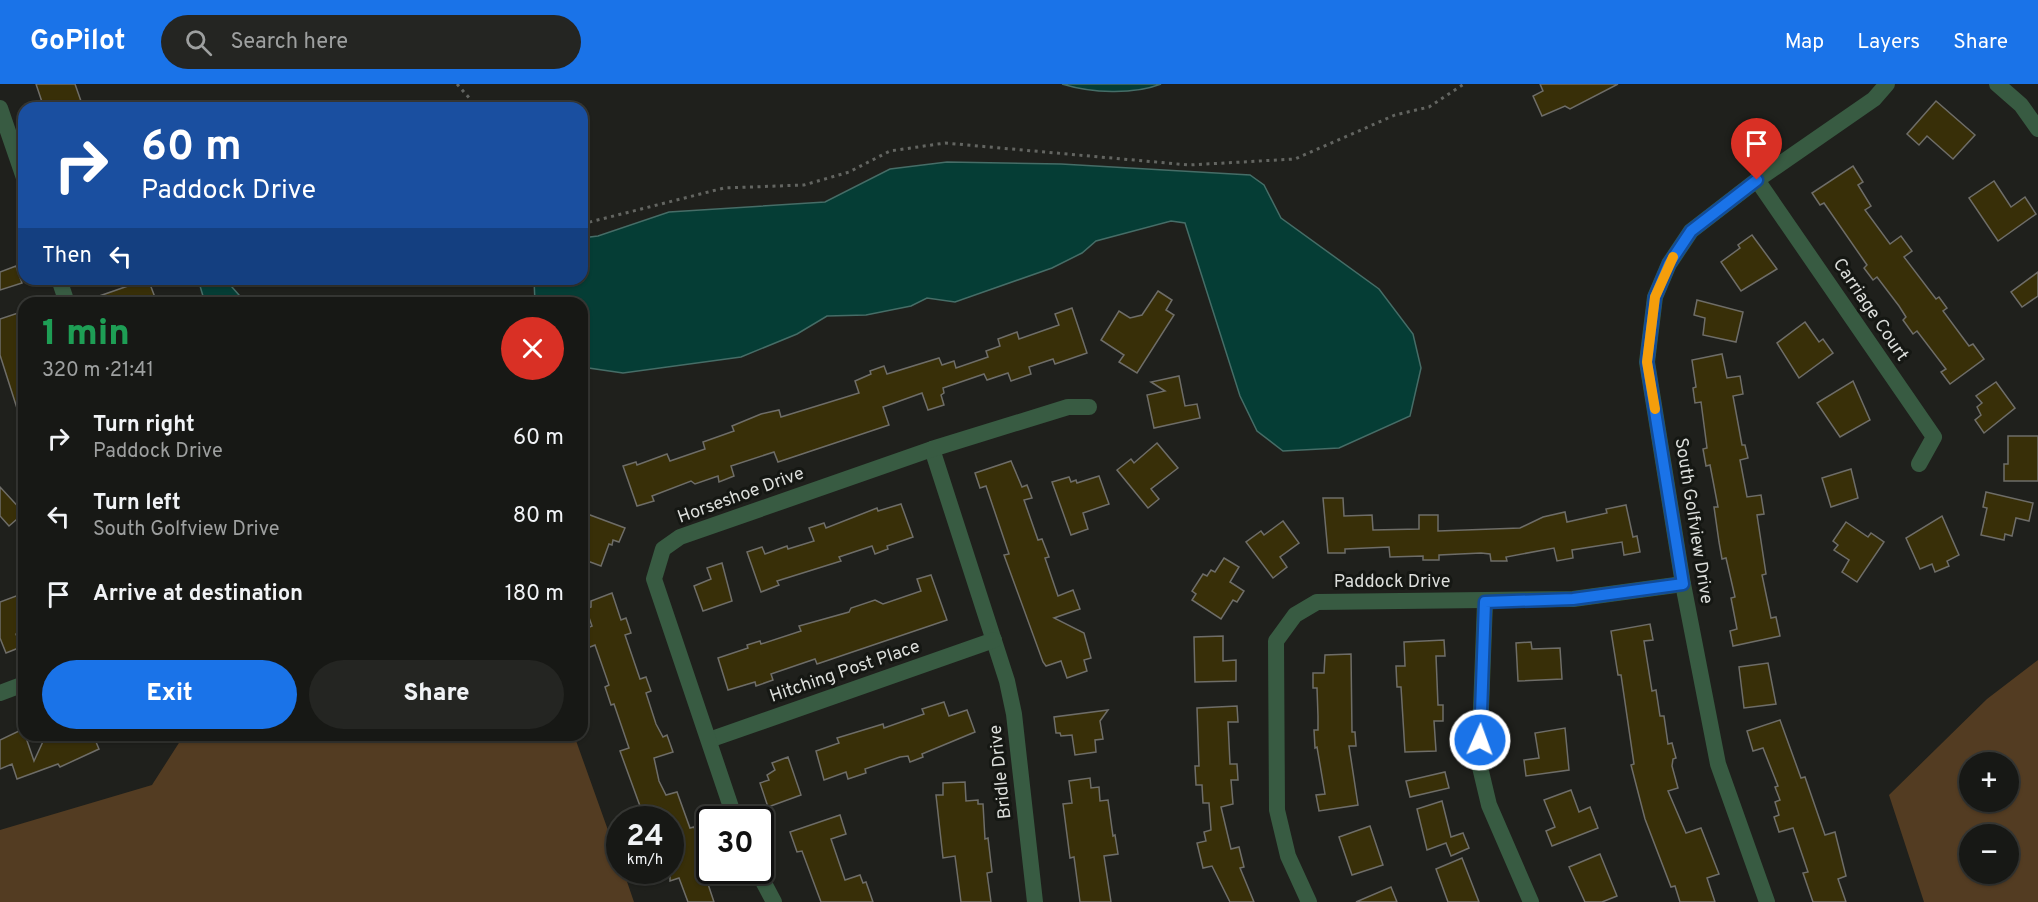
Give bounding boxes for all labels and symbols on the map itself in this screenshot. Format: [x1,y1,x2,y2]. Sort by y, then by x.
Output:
pin [1731,118,1782,180]
street label: Carriage Court [1827,254,1913,366]
street label: South Golfview Drive [1669,436,1717,606]
street label: Horseshoe Drive [675,462,807,530]
street label: Paddock Drive [1334,571,1450,594]
street label: Hitching Post Place [767,635,923,709]
position arrow [1448,708,1512,772]
street label: Bridle Drive [985,724,1017,820]
speed limit sign: 30 [696,806,774,884]

